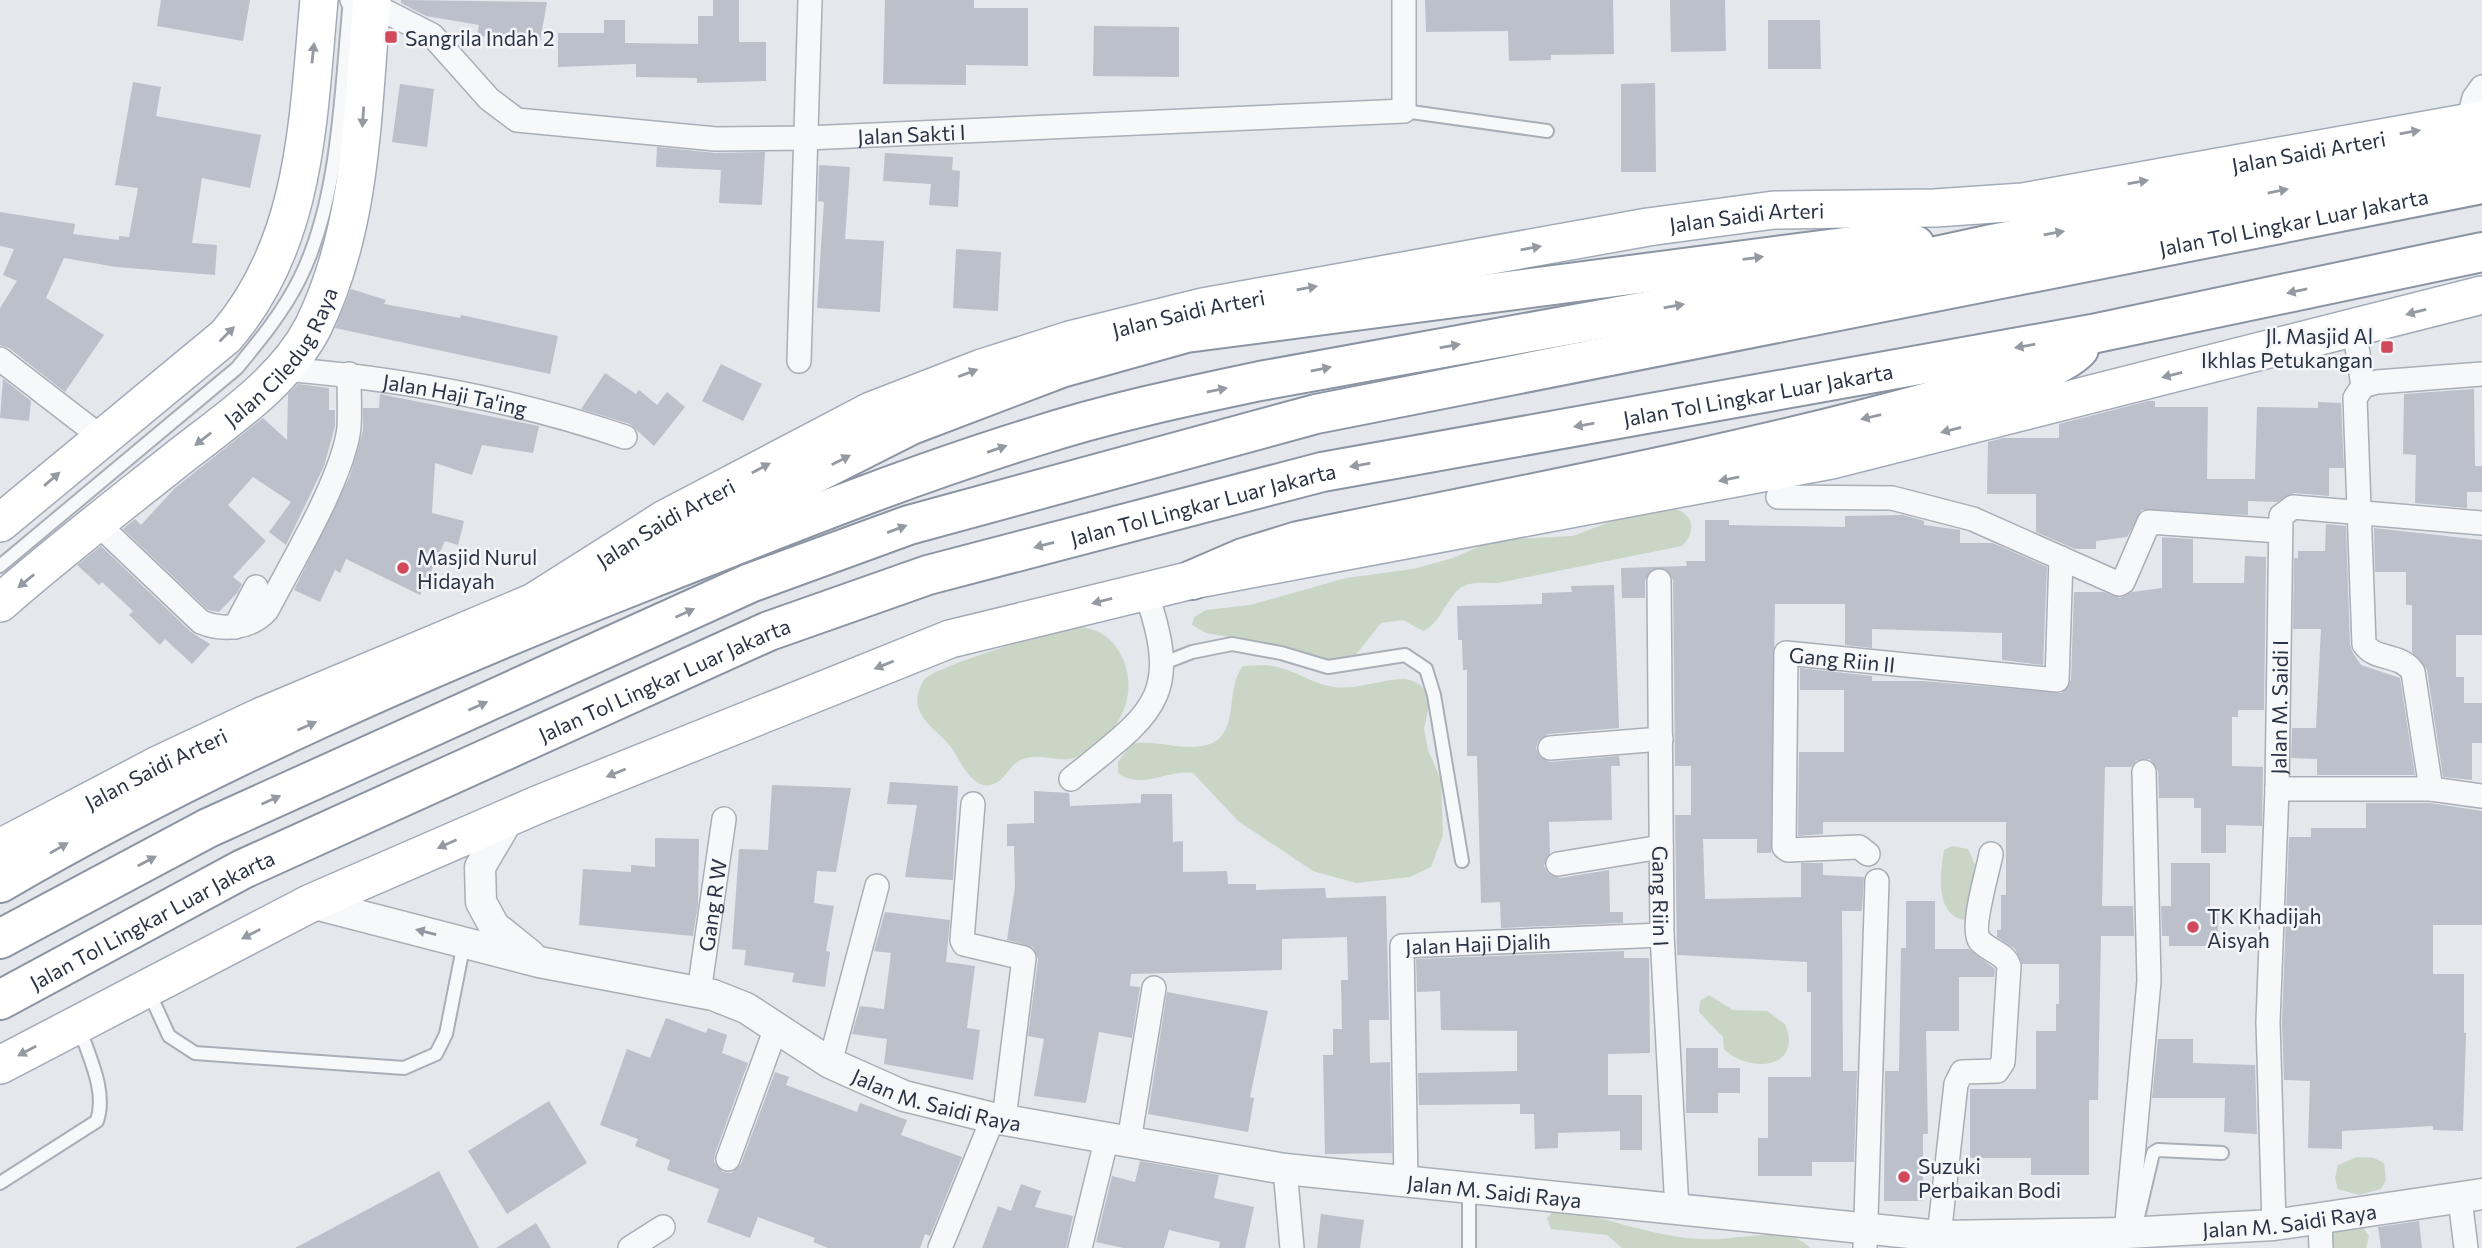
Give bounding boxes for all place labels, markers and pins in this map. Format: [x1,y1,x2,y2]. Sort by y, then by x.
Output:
place label: Sangrila Indah 2 [405,25,555,50]
marker: Sangrila Indah 2 [383,29,399,45]
place label: Jl. Masjid Al Ikhlas Petukangan [2201,323,2373,372]
marker: Jl. Masjid Al Ikhlas Petukangan [2379,339,2395,355]
place label: Masjid Nurul Hidayah [417,544,537,593]
marker: Masjid Nurul Hidayah [395,560,411,576]
place label: TK Khadijah Aisyah [2207,903,2322,952]
marker: TK Khadijah Aisyah [2185,919,2201,935]
place label: Suzuki Perbaikan Bodi [1918,1153,2061,1202]
marker: Suzuki Perbaikan Bodi [1896,1169,1912,1185]

